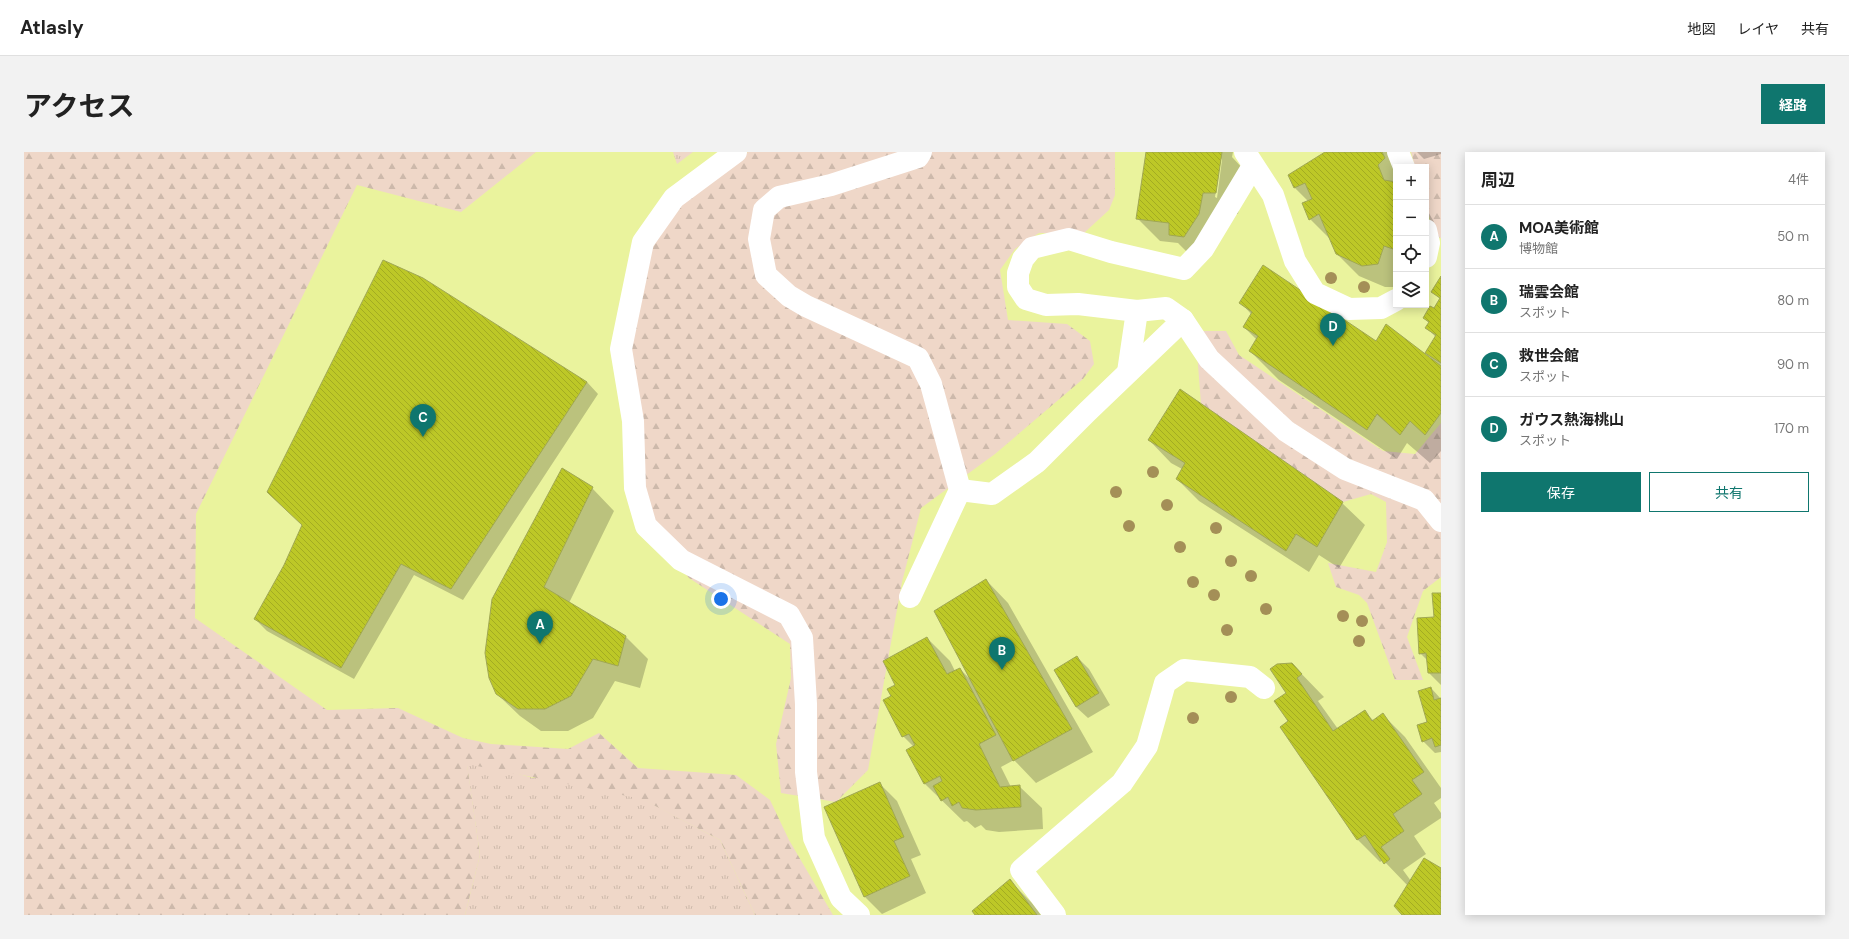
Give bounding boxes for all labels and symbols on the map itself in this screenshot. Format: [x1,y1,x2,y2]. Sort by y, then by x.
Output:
pin: D [1320,313,1346,346]
pin: C [410,404,436,437]
your location [711,589,731,609]
pin: A [527,611,553,644]
pin: B [989,637,1015,670]

